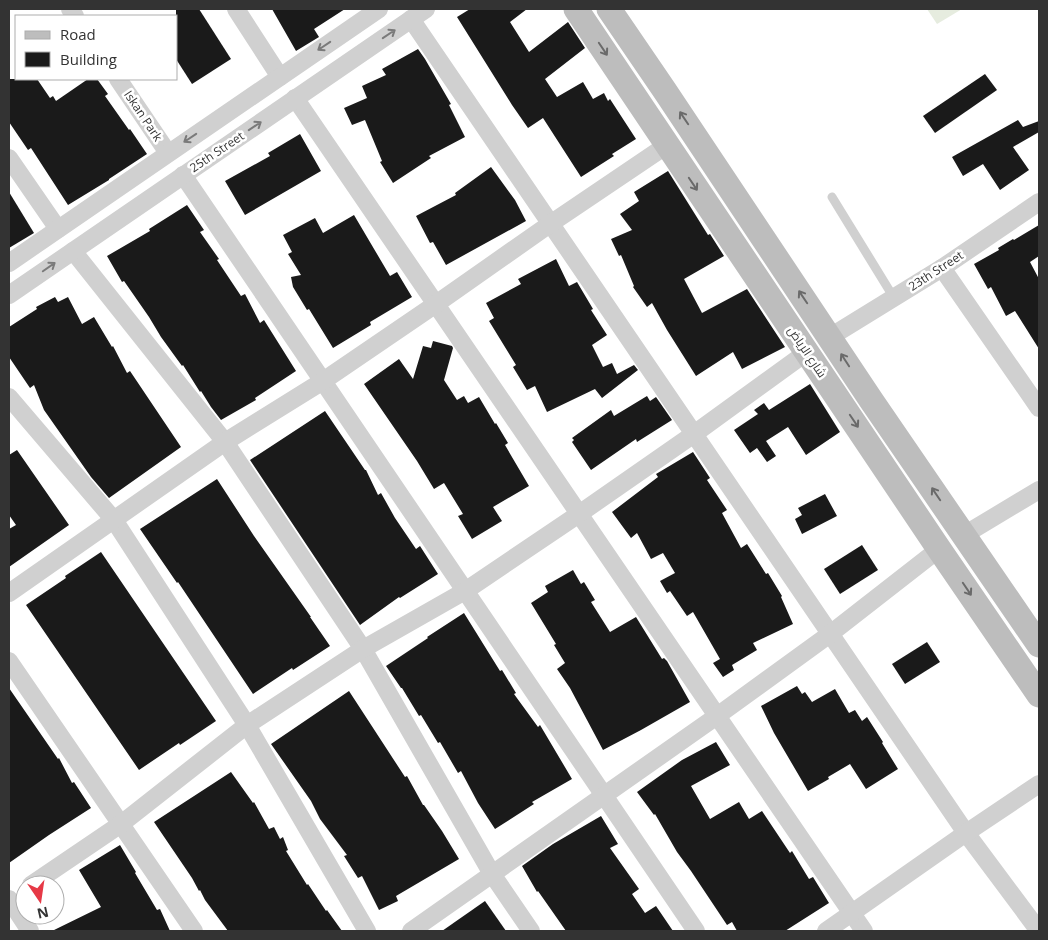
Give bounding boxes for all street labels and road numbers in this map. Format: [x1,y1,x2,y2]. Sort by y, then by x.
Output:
street label: Iskan Park [120,87,167,145]
street label: 25th Street [186,127,247,176]
street label: 23th Street [905,247,966,295]
street label: شارع الرياض [784,323,831,381]

